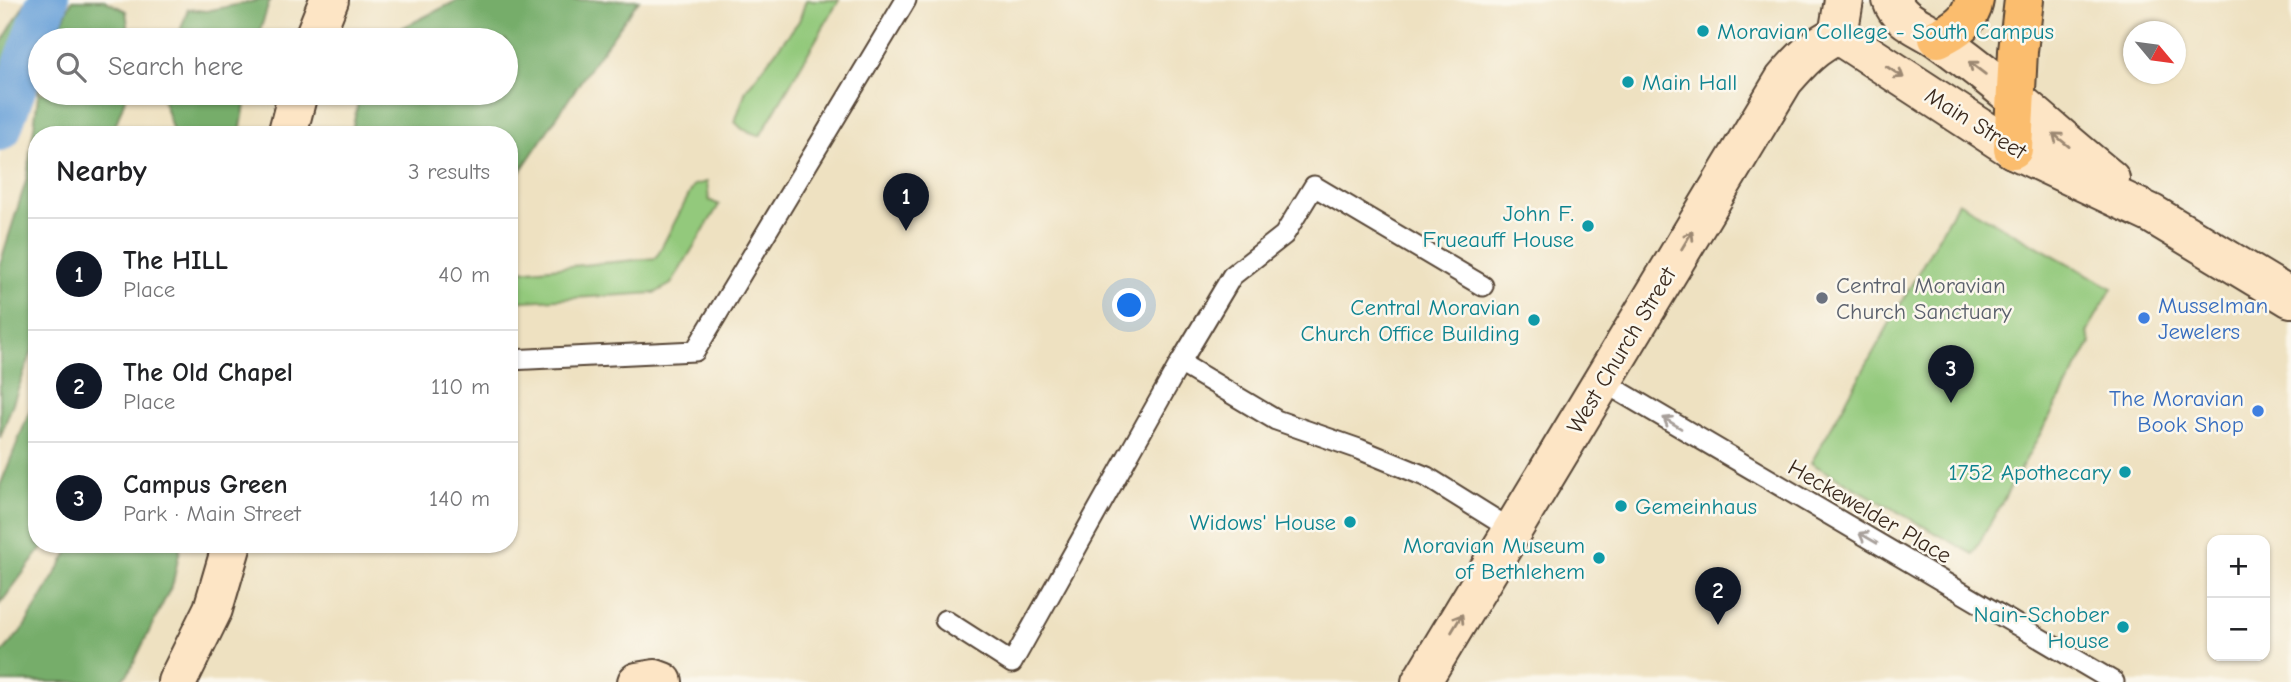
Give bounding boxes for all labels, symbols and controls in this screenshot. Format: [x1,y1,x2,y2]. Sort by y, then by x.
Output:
place label: Moravian College - South Campus [1717,18,2054,45]
north arrow [2123,21,2186,84]
marker: Moravian College - South Campus [1695,23,1711,39]
search box [28,28,518,105]
icon: search [52,48,90,86]
text: Search here [108,52,243,82]
one-way arrow [1968,60,1987,75]
one-way arrow [1885,65,1904,79]
place label: Main Hall [1642,69,1737,96]
marker: Main Hall [1620,74,1636,90]
street label: Main Street [1920,82,2033,166]
one-way arrow [2052,132,2070,148]
text: Nearby [56,154,147,189]
text: 3 results [408,158,490,185]
pin: 1 [883,173,929,231]
place label: John F. Frueauff House [1423,200,1574,253]
marker: John F. Frueauff House [1580,218,1596,234]
one-way arrow [1681,230,1695,250]
text: The HILL [123,246,228,276]
text: 1 [74,261,84,288]
text: 40 m [438,261,490,288]
street label: West Church Street [1561,261,1682,438]
place label: Central Moravian Church Sanctuary [1836,272,2012,325]
text: Place [123,276,175,303]
your location [1112,288,1146,322]
marker: Central Moravian Church Sanctuary [1814,290,1830,306]
place label: Musselman Jewelers [2158,292,2268,345]
place label: Central Moravian Church Office Building [1301,294,1520,347]
marker: Musselman Jewelers [2136,310,2152,326]
marker: Central Moravian Church Office Building [1526,312,1542,328]
pin: 3 [1928,345,1974,403]
text: The Old Chapel [123,358,293,388]
text: 2 [73,373,85,400]
text: 110 m [431,373,490,400]
place label: The Moravian Book Shop [2109,385,2244,438]
text: Place [123,388,175,415]
marker: The Moravian Book Shop [2250,403,2266,419]
one-way arrow [1662,415,1682,429]
street label: Heckewelder Place [1783,454,1956,569]
place label: 1752 Apothecary [1949,459,2112,486]
marker: 1752 Apothecary [2117,464,2133,480]
text: Campus Green [123,470,288,500]
text: 3 [73,485,85,512]
text: 140 m [429,485,490,512]
place label: Gemeinhaus [1635,493,1757,520]
marker: Gemeinhaus [1613,498,1629,514]
text: Park · Main Street [123,500,301,527]
place label: Widows' House [1190,509,1336,536]
marker: Widows' House [1342,514,1358,530]
one-way arrow [1858,531,1878,545]
place label: Moravian Museum of Bethlehem [1403,532,1585,585]
map controls [2207,535,2270,661]
button: + [2207,535,2270,598]
marker: Moravian Museum of Bethlehem [1591,550,1607,566]
pin: 2 [1695,567,1741,625]
button: − [2207,598,2270,661]
place label: Nain-Schober House [1974,601,2110,654]
one-way arrow [1450,614,1464,634]
marker: Nain-Schober House [2115,619,2131,635]

